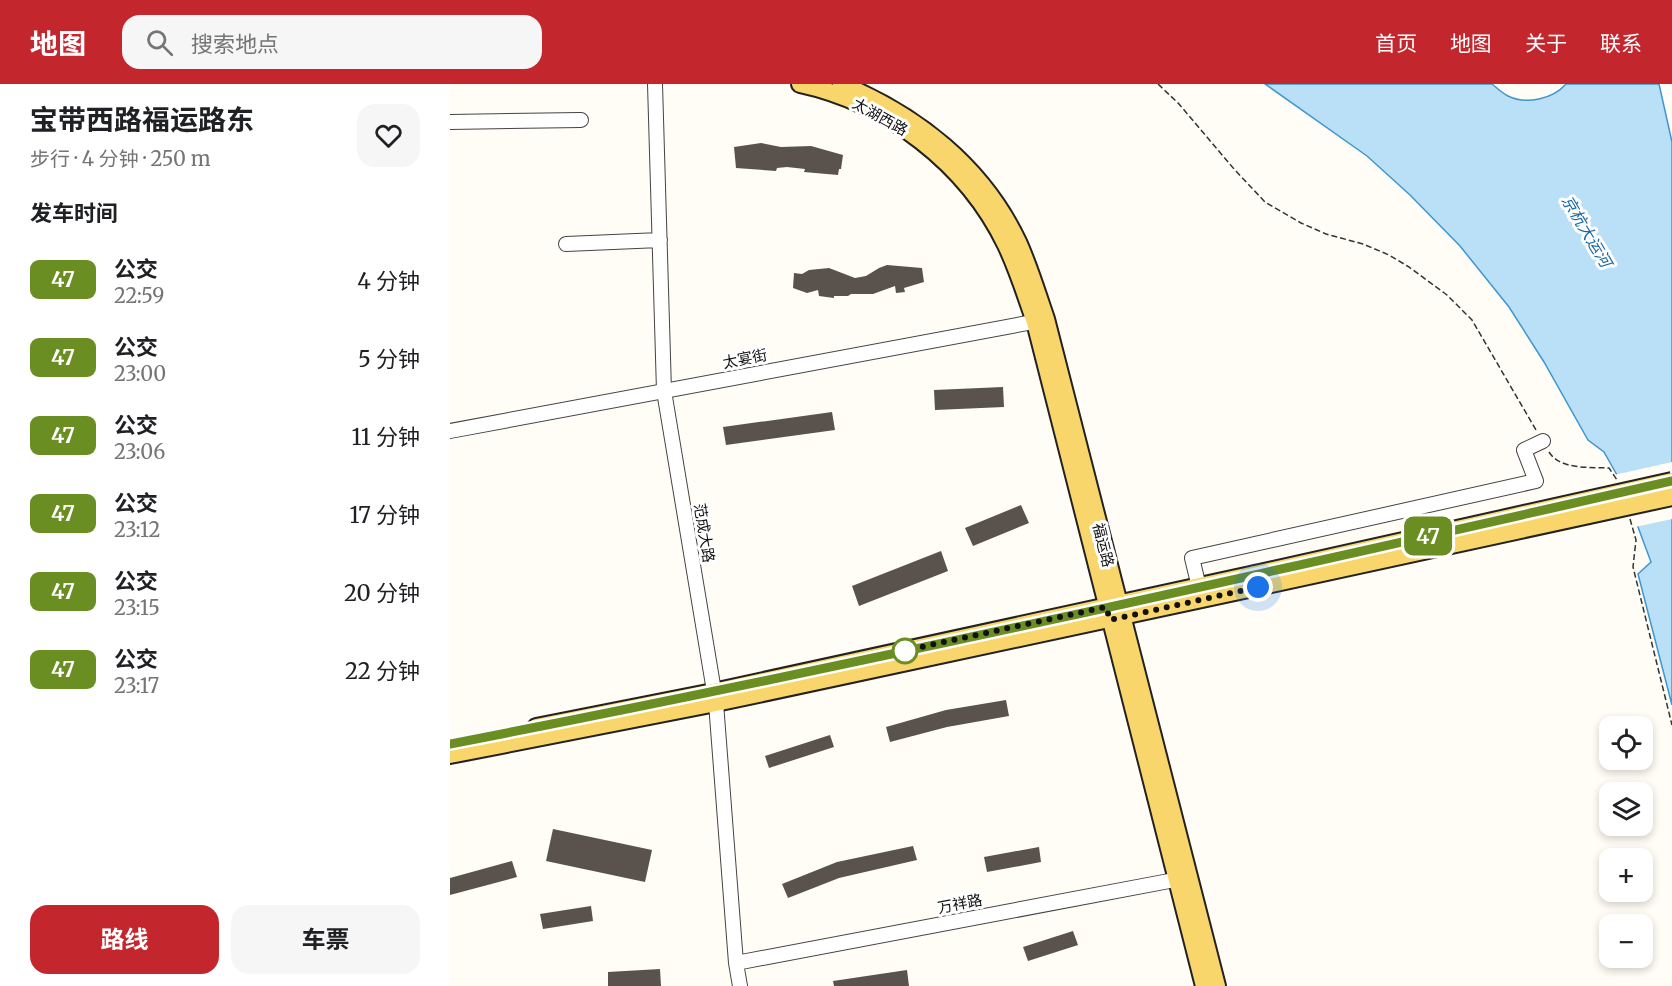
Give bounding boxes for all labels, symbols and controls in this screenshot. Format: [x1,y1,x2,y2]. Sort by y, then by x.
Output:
search box [122,15,542,69]
text: 地图 [30,26,86,62]
icon: search [143,26,176,59]
text: 搜索地点 [191,30,279,58]
text: 首页 [1375,30,1417,57]
text: 地图 [1450,30,1492,57]
text: 关于 [1525,30,1567,57]
text: 联系 [1600,30,1642,57]
street label: 太湖西路 [849,94,911,139]
text: 宝带西路福运路东 [30,102,254,138]
button: heart [357,104,420,167]
text: 步行 · 4 分钟 · 250 m [30,146,211,171]
water label: 京杭大运河 [1558,192,1618,273]
text: 发车时间 [30,199,118,227]
text: 公交 [114,255,158,283]
text: 47 [51,266,75,293]
text: 4 分钟 [357,267,420,295]
text: 22:59 [114,283,164,308]
text: 公交 [114,333,158,361]
text: 47 [51,344,75,371]
text: 5 分钟 [358,345,420,373]
street label: 太宴街 [721,345,769,372]
text: 23:00 [114,361,166,386]
text: 公交 [114,411,158,439]
text: 47 [51,422,75,449]
text: 11 分钟 [352,423,420,451]
text: 23:06 [114,439,165,464]
text: 公交 [114,489,158,517]
text: 47 [51,500,75,527]
text: 17 分钟 [350,501,420,529]
street label: 范成大路 [690,502,719,564]
line badge: 47 [1401,516,1455,556]
text: 23:12 [114,517,160,542]
street label: 福运路 [1089,521,1118,569]
text: 47 [1416,523,1440,550]
text: 公交 [114,567,158,595]
your location [1243,572,1273,602]
text: 47 [51,578,75,605]
text: 20 分钟 [344,579,420,607]
text: 23:15 [114,595,160,620]
unlabelled marker [892,638,918,664]
text: 公交 [114,645,158,673]
text: 47 [51,656,75,683]
text: 22 分钟 [345,657,420,685]
text: 23:17 [114,673,159,698]
map controls [1599,716,1653,968]
button: locate [1599,716,1653,770]
button: layers [1599,782,1653,836]
button: + [1599,848,1653,902]
street label: 万祥路 [936,890,984,917]
button: 路线 [30,905,219,974]
button: 车票 [231,905,420,974]
button: − [1599,914,1653,968]

